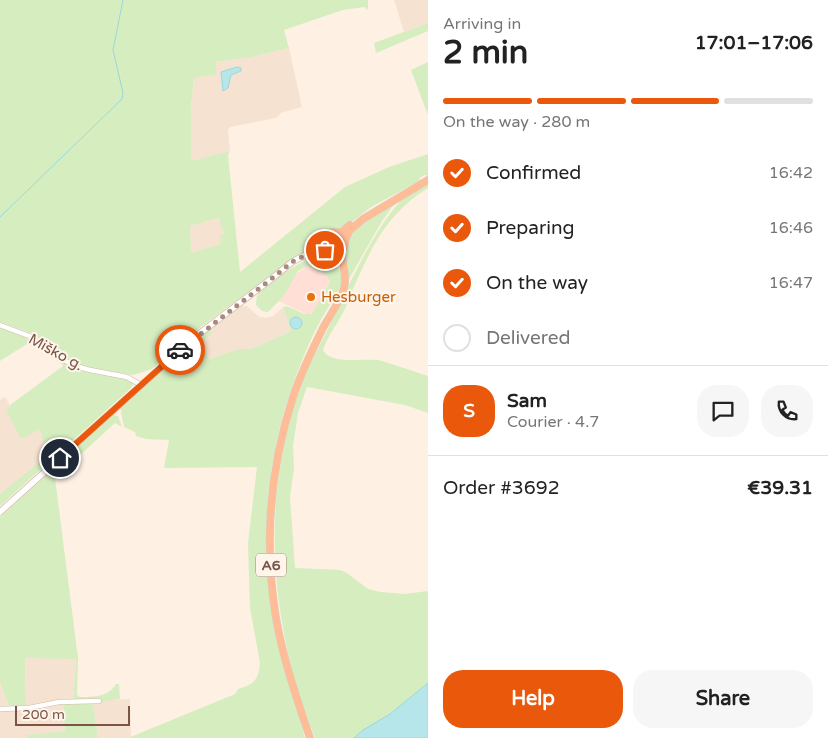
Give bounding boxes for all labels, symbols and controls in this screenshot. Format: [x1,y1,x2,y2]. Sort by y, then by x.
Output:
text: Arriving in [443,14,521,34]
text: 17:01–17:06 [695,32,813,54]
text: 2 min [443,34,528,72]
text: On the way · 280 m [443,112,590,132]
icon: check [443,159,471,187]
text: Confirmed [486,162,581,184]
text: 16:42 [769,163,813,183]
icon: check [443,214,471,242]
text: Preparing [486,217,575,239]
text: 16:46 [769,218,813,238]
pin [304,229,346,271]
icon: bag [311,236,339,264]
icon: check [443,269,471,297]
text: On the way [486,272,588,294]
text: 16:47 [769,273,813,293]
place label: Hesburger [321,288,396,306]
marker: Hesburger [305,291,317,303]
courier [155,325,205,375]
text: Delivered [486,327,571,349]
street label: Miško g. [26,330,86,374]
icon: car [166,336,194,364]
button: chat [697,385,749,437]
button: phone [761,385,813,437]
text: Sam [507,390,547,412]
text: S [463,400,475,422]
text: Courier · 4.7 [507,412,599,432]
pin [39,437,81,479]
icon: home [46,444,74,472]
text: Order #3692 [443,477,560,499]
text: €39.31 [747,477,813,499]
road number: A6 [256,554,286,576]
button: Help [443,670,623,728]
button: Share [633,670,813,728]
scale bar [15,703,130,726]
text: 200 m [22,706,65,723]

